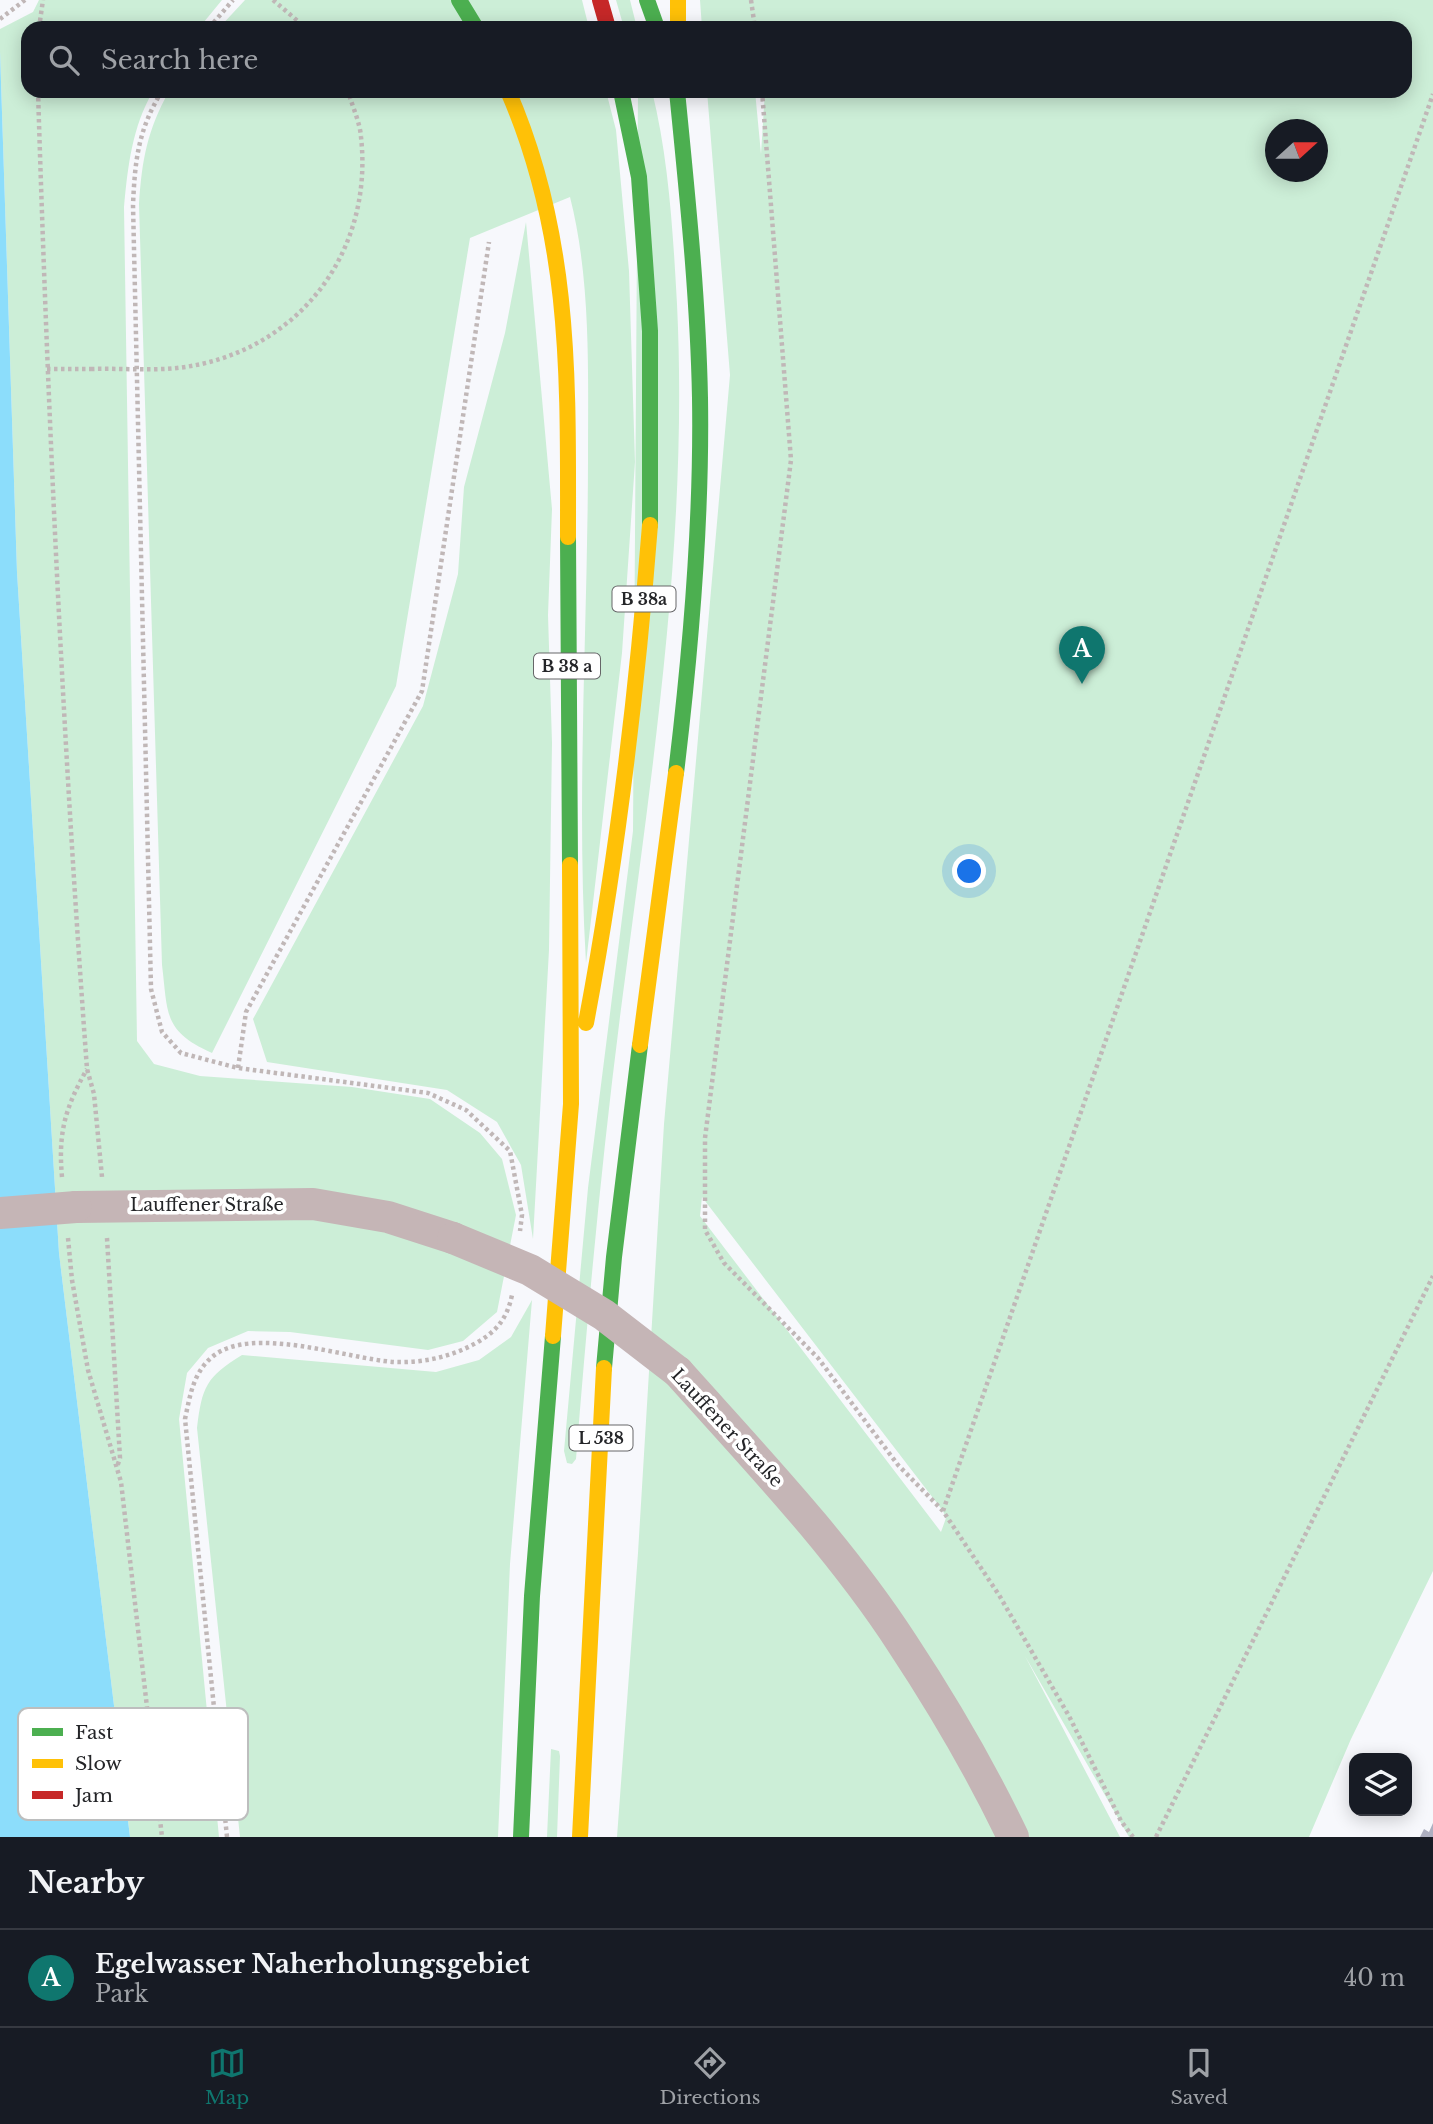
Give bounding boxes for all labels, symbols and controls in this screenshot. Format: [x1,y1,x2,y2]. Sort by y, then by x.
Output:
search box [21,21,1412,98]
icon: search [45,41,83,79]
text: Search here [101,44,258,76]
north arrow [1265,119,1328,182]
road number: B 38a [612,586,676,612]
pin: A [1059,626,1105,684]
road number: B 38 a [534,653,600,678]
your location [952,854,986,888]
street label: Lauffener Straße [130,1194,284,1216]
street label: Lauffener Straße [666,1364,788,1492]
road number: L 538 [570,1426,632,1450]
legend [18,1708,248,1820]
text: Fast [75,1721,114,1744]
text: Slow [75,1752,122,1775]
map controls [1349,1753,1412,1816]
button: layers [1349,1753,1412,1816]
text: Jam [72,1784,113,1807]
text: Nearby [28,1864,144,1901]
text: Egelwasser Naherholungsgebiet [95,1948,530,1980]
text: A [42,1964,60,1992]
text: 40 m [1344,1964,1405,1992]
text: Park [95,1980,148,2008]
tab: Map [205,2044,249,2109]
tab: Directions [659,2044,760,2109]
tab: Saved [1171,2044,1228,2109]

